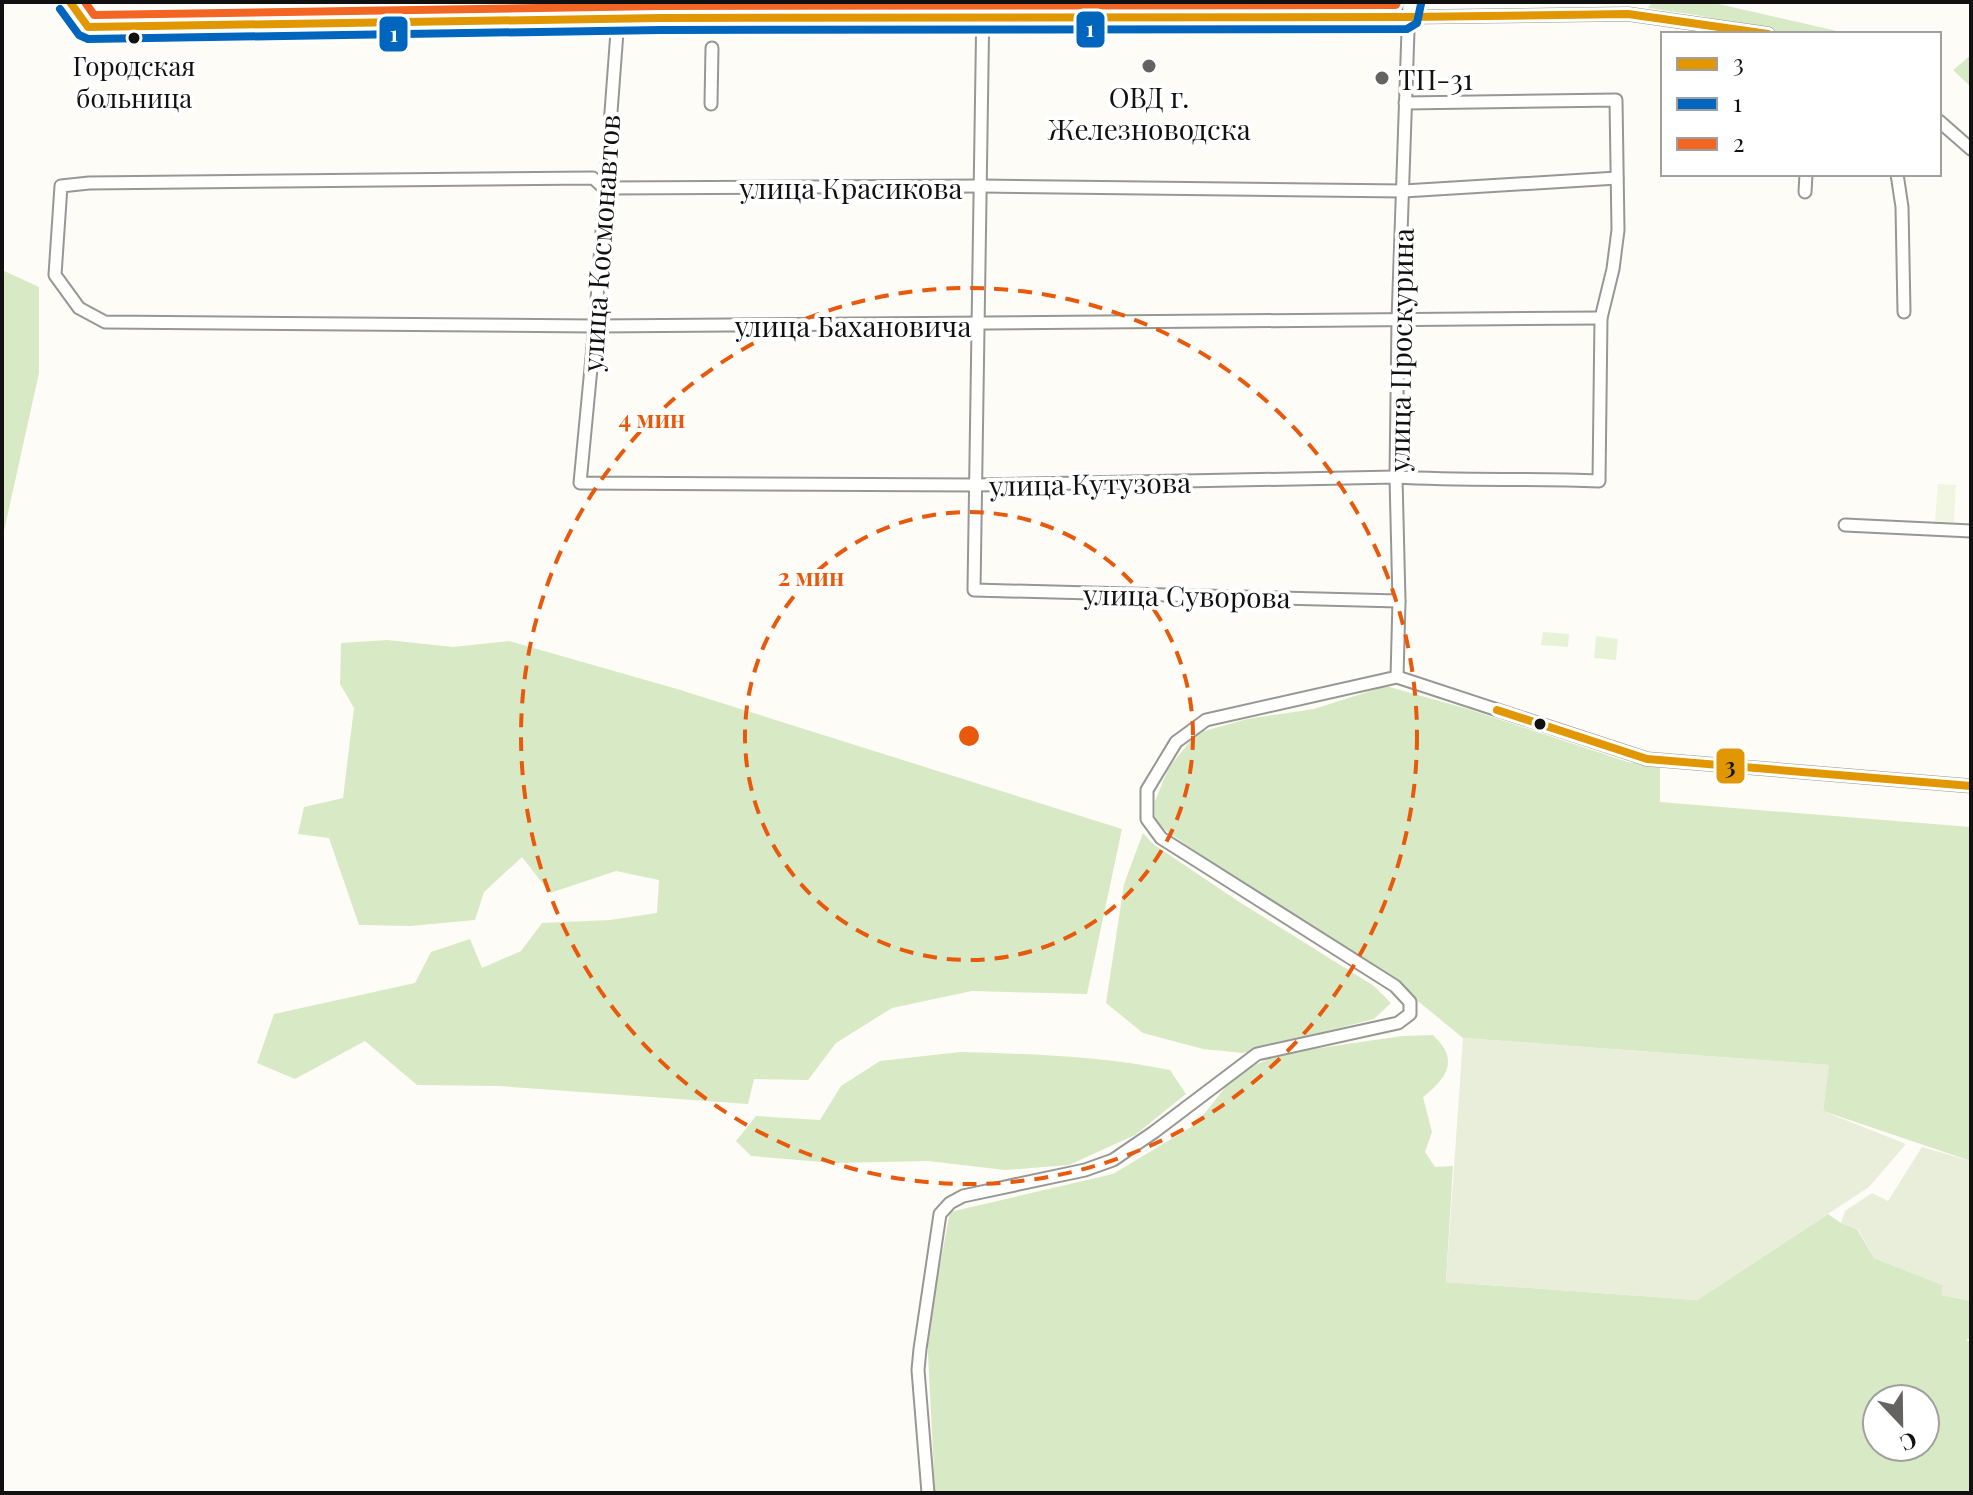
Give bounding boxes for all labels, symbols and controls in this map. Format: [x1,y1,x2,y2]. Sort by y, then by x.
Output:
line badge: 1 [1075,10,1106,49]
text: 1 [1086,13,1094,43]
line badge: 1 [378,15,409,53]
text: 1 [390,18,398,48]
marker: Городская больница [126,30,142,46]
legend [1661,32,1941,176]
text: 3 [1733,46,1744,78]
place label: Городская больница [73,48,195,115]
marker: ОВД г. Железноводска [1140,57,1158,75]
place label: ТП-31 [1398,60,1473,97]
marker: ТП-31 [1373,69,1391,87]
place label: ОВД г. Железноводска [1047,78,1251,147]
text: 1 [1733,86,1742,118]
street label: улица Космонавтов [572,113,627,374]
text: 2 [1733,126,1745,158]
street label: улица Красикова [739,169,962,206]
street label: улица Проскурина [1379,228,1421,473]
street label: улица Бахановича [734,307,971,344]
text: 4 мин [619,402,685,434]
street label: улица Кутузова [988,463,1191,503]
text: 2 мин [778,560,844,592]
street label: улица Суворова [1082,575,1291,615]
unlabelled marker [1532,716,1548,732]
centre of rings [955,722,983,750]
line badge: 3 [1715,747,1746,785]
text: 3 [1725,750,1735,780]
north arrow [1861,1383,1941,1463]
text: С [1896,1426,1922,1459]

